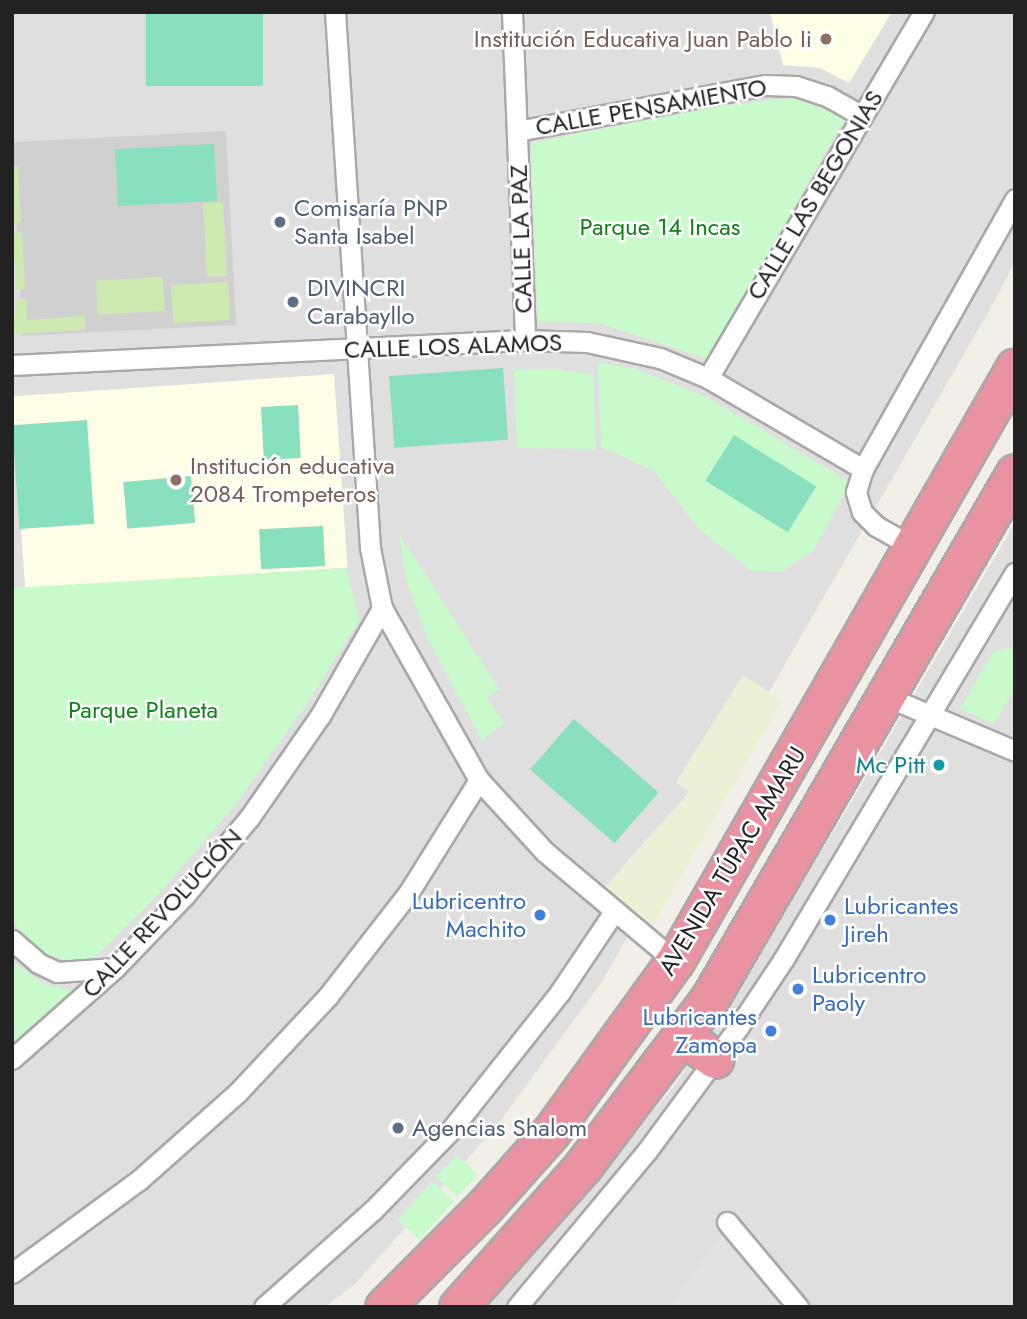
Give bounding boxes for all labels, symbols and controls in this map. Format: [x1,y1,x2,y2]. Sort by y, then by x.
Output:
place label: Institución Educativa Juan Pablo Ii [474,25,812,53]
marker: Institución Educativa Juan Pablo Ii [818,31,834,47]
street label: CALLE PENSAMIENTO [533,73,769,141]
street label: CALLE LAS BEGONIAS [741,85,889,305]
street label: CALLE LA PAZ [504,164,538,314]
place label: Comisaría PNP Santa Isabel [294,194,448,250]
park label: Parque 14 Incas [580,213,740,241]
marker: Comisaría PNP Santa Isabel [272,214,288,230]
place label: DIVINCRI Carabayllo [307,274,415,330]
marker: DIVINCRI Carabayllo [285,294,301,310]
street label: CALLE LOS ALAMOS [344,328,562,364]
place label: Institución educativa 2084 Trompeteros [190,452,395,508]
marker: Institución educativa 2084 Trompeteros [168,472,184,488]
park label: Parque Planeta [68,696,218,724]
street label: AVENIDA TÚPAC AMARU [652,741,812,981]
place label: Mc Pitt [856,751,925,779]
marker: Mc Pitt [931,757,947,773]
street label: CALLE REVOLUCIÓN [76,822,248,1004]
place label: Lubricentro Machito [412,887,526,943]
place label: Lubricantes Jireh [844,892,958,948]
marker: Lubricentro Machito [532,907,548,923]
marker: Lubricantes Jireh [822,912,838,928]
place label: Lubricentro Paoly [812,961,926,1017]
marker: Lubricentro Paoly [790,981,806,997]
place label: Lubricantes Zamopa [643,1003,757,1059]
marker: Lubricantes Zamopa [763,1023,779,1039]
place label: Agencias Shalom [412,1114,587,1142]
marker: Agencias Shalom [390,1120,406,1136]

